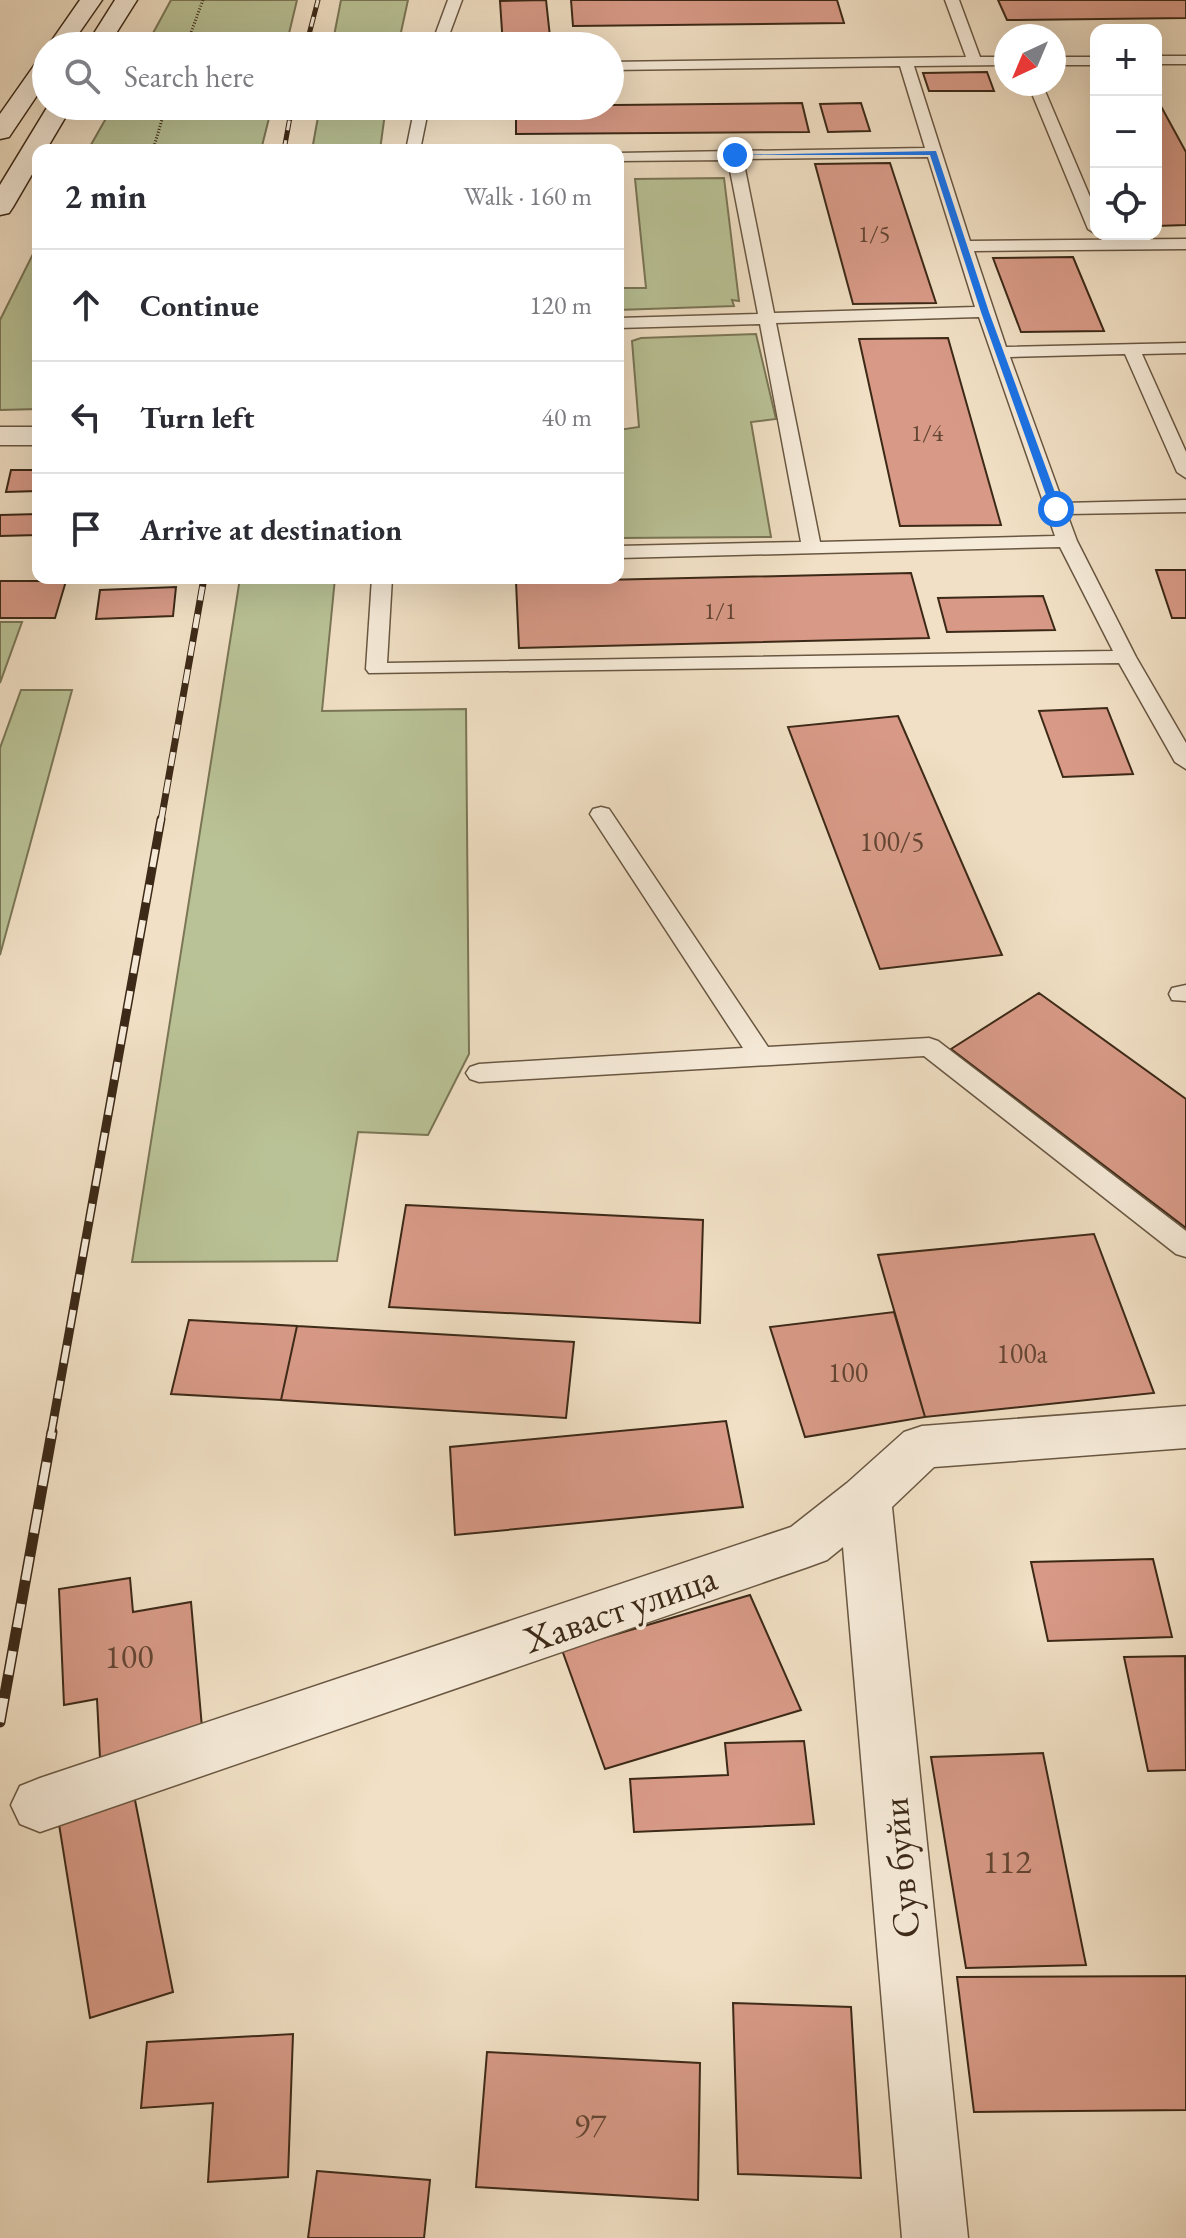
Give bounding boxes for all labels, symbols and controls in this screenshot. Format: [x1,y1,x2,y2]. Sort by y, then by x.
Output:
north arrow [994,24,1066,96]
map controls [1090,24,1162,240]
button: + [1090,24,1162,96]
search box [32,32,624,120]
icon: search [60,54,104,98]
text: Search here [124,57,254,96]
button: − [1090,96,1162,168]
route end [717,137,753,173]
button: locate [1090,168,1162,240]
text: 2 min [64,174,147,218]
text: Walk · 160 m [464,179,592,213]
house number: 1/5 [858,218,890,249]
icon: ahead [64,283,108,327]
text: Continue [140,286,259,325]
text: 120 m [529,288,592,322]
icon: left [64,395,108,439]
text: Turn left [140,398,254,437]
text: 40 m [542,400,592,434]
house number: 1/4 [911,417,944,448]
route start [1038,491,1074,527]
icon: arrive [64,507,108,551]
text: Arrive at destination [140,510,402,549]
house number: 1/1 [704,595,736,626]
house number: 100/5 [860,823,924,859]
house number: 100а [996,1335,1049,1371]
house number: 100 [828,1354,868,1390]
street label: Хаваст улица [516,1552,724,1664]
house number: 100 [105,1634,153,1678]
street label: Сув буйи [869,1796,931,1940]
house number: 112 [983,1839,1032,1883]
house number: 97 [574,2103,607,2147]

